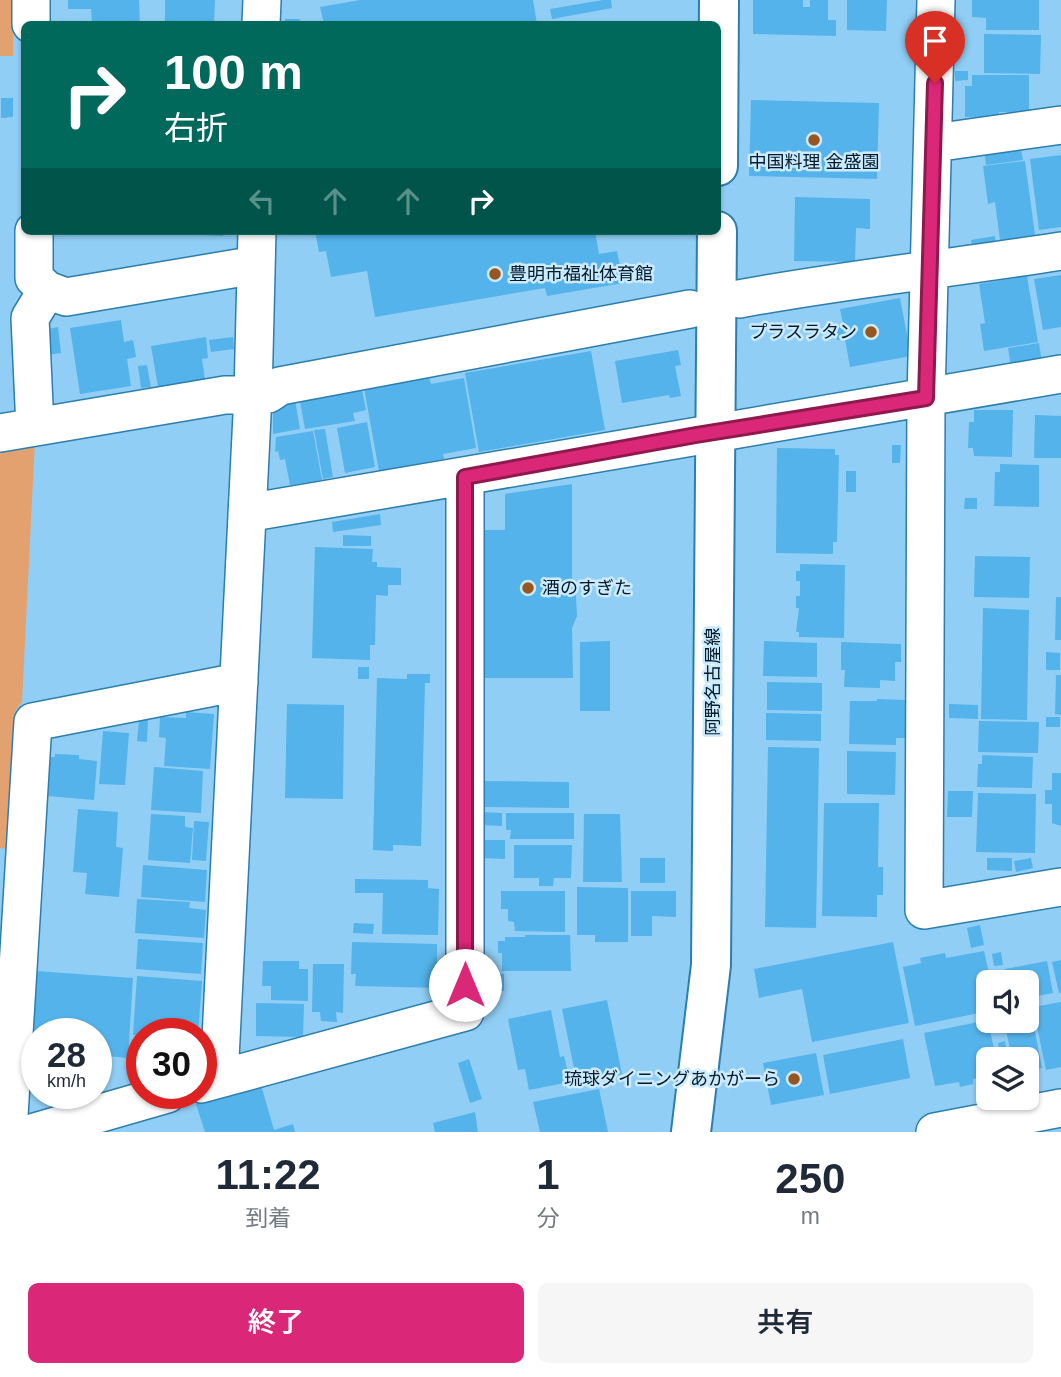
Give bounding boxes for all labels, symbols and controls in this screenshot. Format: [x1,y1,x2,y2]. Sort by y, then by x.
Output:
pin [905,11,965,83]
icon: arrive [916,22,954,60]
text: 100 m [164,45,303,99]
icon: right [49,49,140,140]
text: 右折 [164,110,228,146]
marker: 中国料理 金盛園 [806,132,822,148]
place label: 中国料理 金盛園 [748,152,880,172]
icon: left [243,182,281,220]
icon: ahead [316,182,354,220]
icon: ahead [389,182,427,220]
icon: right [462,182,500,220]
place label: 豊明市福祉体育館 [509,264,653,284]
marker: 豊明市福祉体育館 [487,266,503,282]
place label: プラスラタン [749,322,857,342]
marker: プラスラタン [863,324,879,340]
place label: 酒のすぎた [542,578,632,598]
marker: 酒のすぎた [520,580,536,596]
street label: 阿野名古屋線 [703,628,723,736]
position arrow [428,948,502,1022]
map controls [976,970,1039,1110]
button: sound [976,970,1039,1033]
speed limit sign: 30 [126,1018,217,1109]
text: 28 [47,1035,86,1074]
button: layers [976,1047,1039,1110]
place label: 琉球ダイニングあかがーら [564,1069,780,1089]
text: km/h [47,1071,86,1091]
marker: 琉球ダイニングあかがーら [786,1071,802,1087]
text: 11:22 [216,1151,321,1198]
text: 1 [536,1151,560,1198]
text: 250 [775,1155,845,1202]
text: m [801,1203,820,1229]
text: 到着 [245,1205,291,1231]
text: 分 [537,1205,560,1231]
button: 終了 [28,1283,524,1363]
button: 共有 [538,1283,1033,1363]

